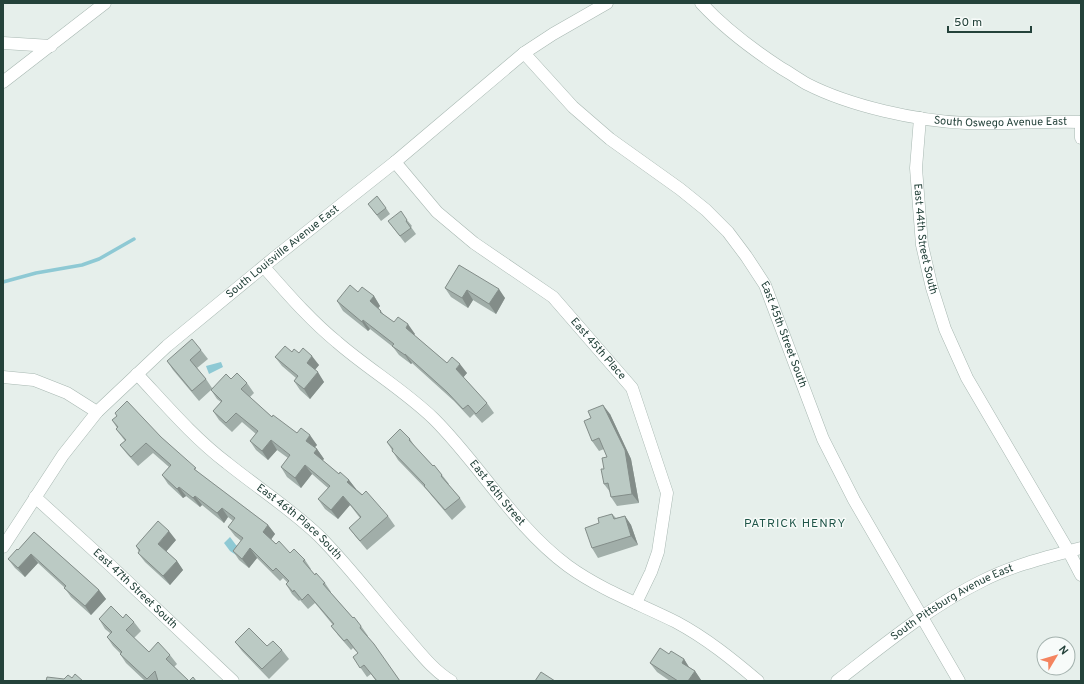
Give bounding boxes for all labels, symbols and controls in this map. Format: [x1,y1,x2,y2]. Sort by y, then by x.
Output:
scale bar [948,8,1031,34]
text: 50 m [954,15,982,31]
street label: South Oswego Avenue East [933,113,1067,130]
street label: East 44th Street South [910,183,941,296]
street label: South Louisville Avenue East [223,202,342,301]
street label: East 45th Street South [757,278,810,390]
street label: East 45th Place [567,315,629,383]
street label: East 46th Street [466,457,528,529]
street label: East 46th Place South [254,481,345,563]
district label: PATRICK HENRY [744,516,846,532]
street label: East 47th Street South [90,546,180,632]
street label: South Pittsburg Avenue East [888,561,1015,644]
north arrow [1036,636,1076,676]
text: N [1055,643,1071,658]

